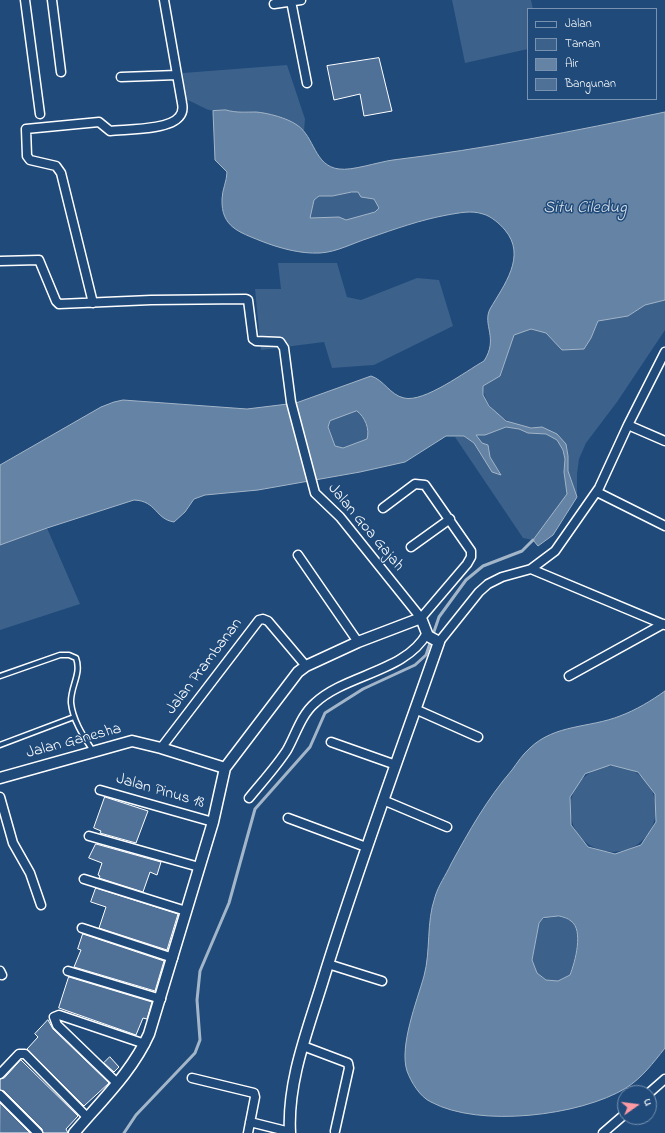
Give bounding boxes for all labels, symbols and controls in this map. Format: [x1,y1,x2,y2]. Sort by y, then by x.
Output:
legend [527,8,657,100]
text: Jalan [565,15,592,33]
text: Taman [565,35,600,53]
text: Air [565,55,578,73]
text: Bangunan [565,75,616,93]
water label: Situ Ciledug [543,199,627,219]
street label: Jalan Goa Gajah [323,480,407,576]
street label: Jalan Prambanan [163,615,247,719]
street label: Jalan Ganesha [24,720,124,764]
street label: Jalan Pinus 18 [114,770,206,814]
north arrow [617,1085,657,1125]
text: U [639,1097,656,1108]

